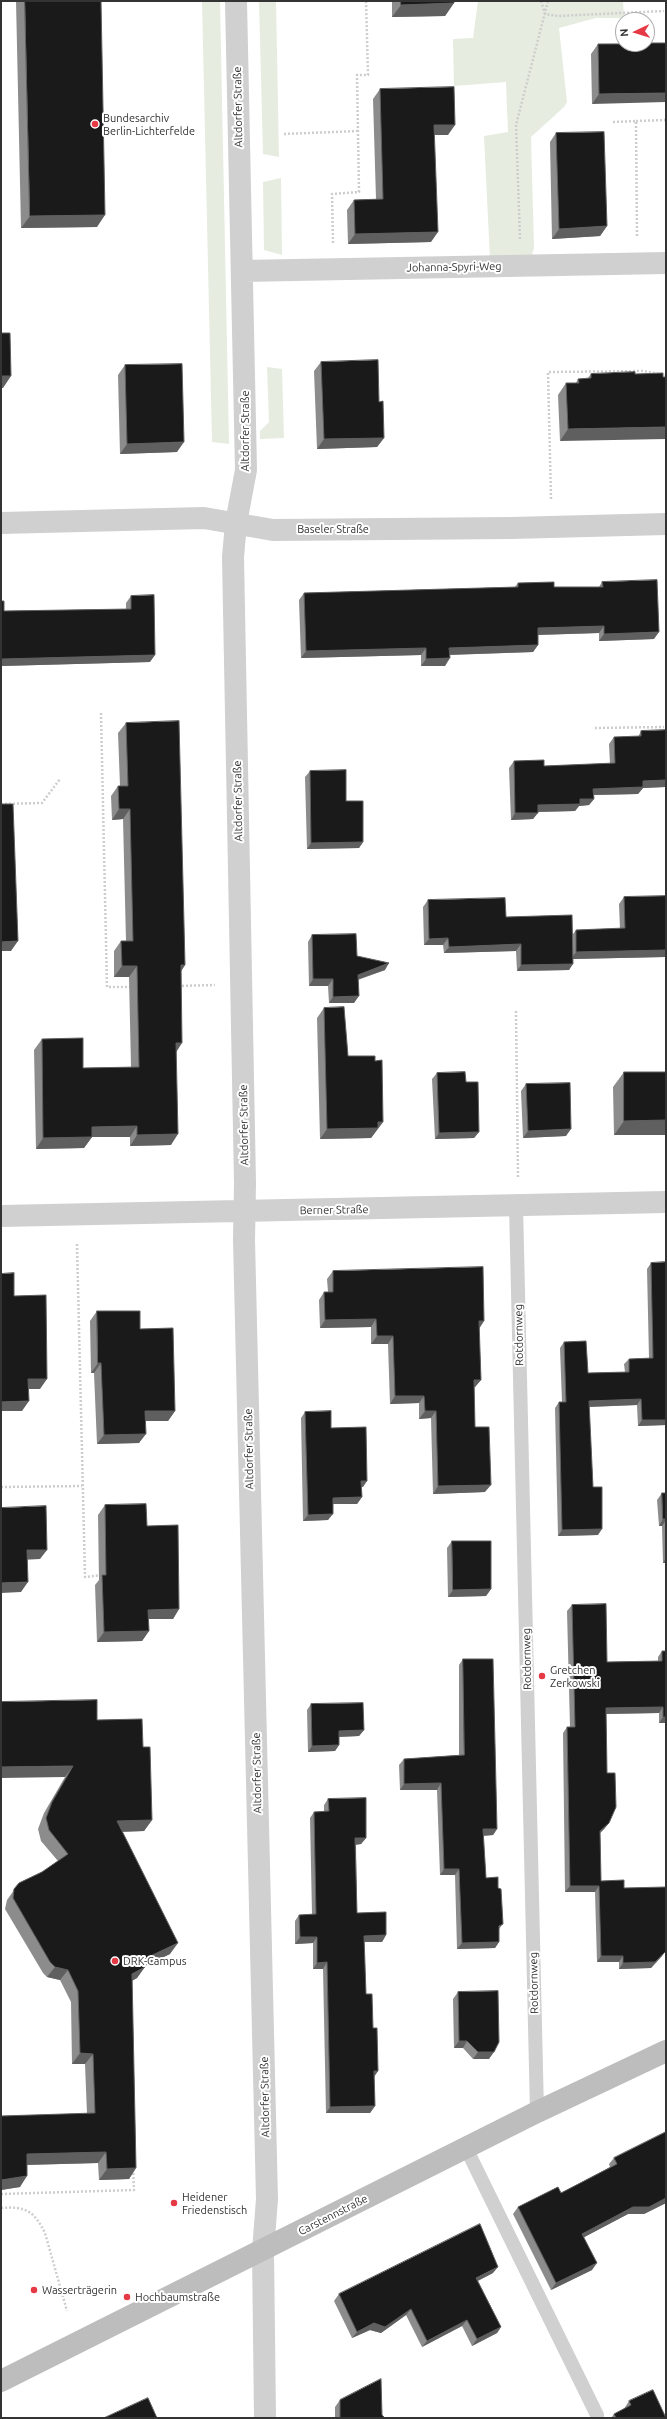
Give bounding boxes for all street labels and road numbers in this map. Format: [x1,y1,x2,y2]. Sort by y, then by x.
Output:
street label: Altdorfer Straße [231,66,245,148]
street label: Johanna-Spyri-Weg [406,260,502,274]
street label: Altdorfer Straße [238,391,252,471]
street label: Baseler Straße [297,522,369,536]
street label: Altdorfer Straße [231,760,245,842]
street label: Altdorfer Straße [237,1084,251,1166]
street label: Berner Straße [299,1203,369,1217]
street label: Rotdornweg [512,1304,526,1366]
street label: Altdorfer Straße [242,1408,256,1490]
street label: Rotdornweg [520,1628,534,1690]
street label: Altdorfer Straße [250,1732,264,1814]
street label: Rotdornweg [527,1952,541,2014]
street label: Altdorfer Straße [258,2056,272,2138]
street label: Carstennstraße [296,2192,370,2238]

